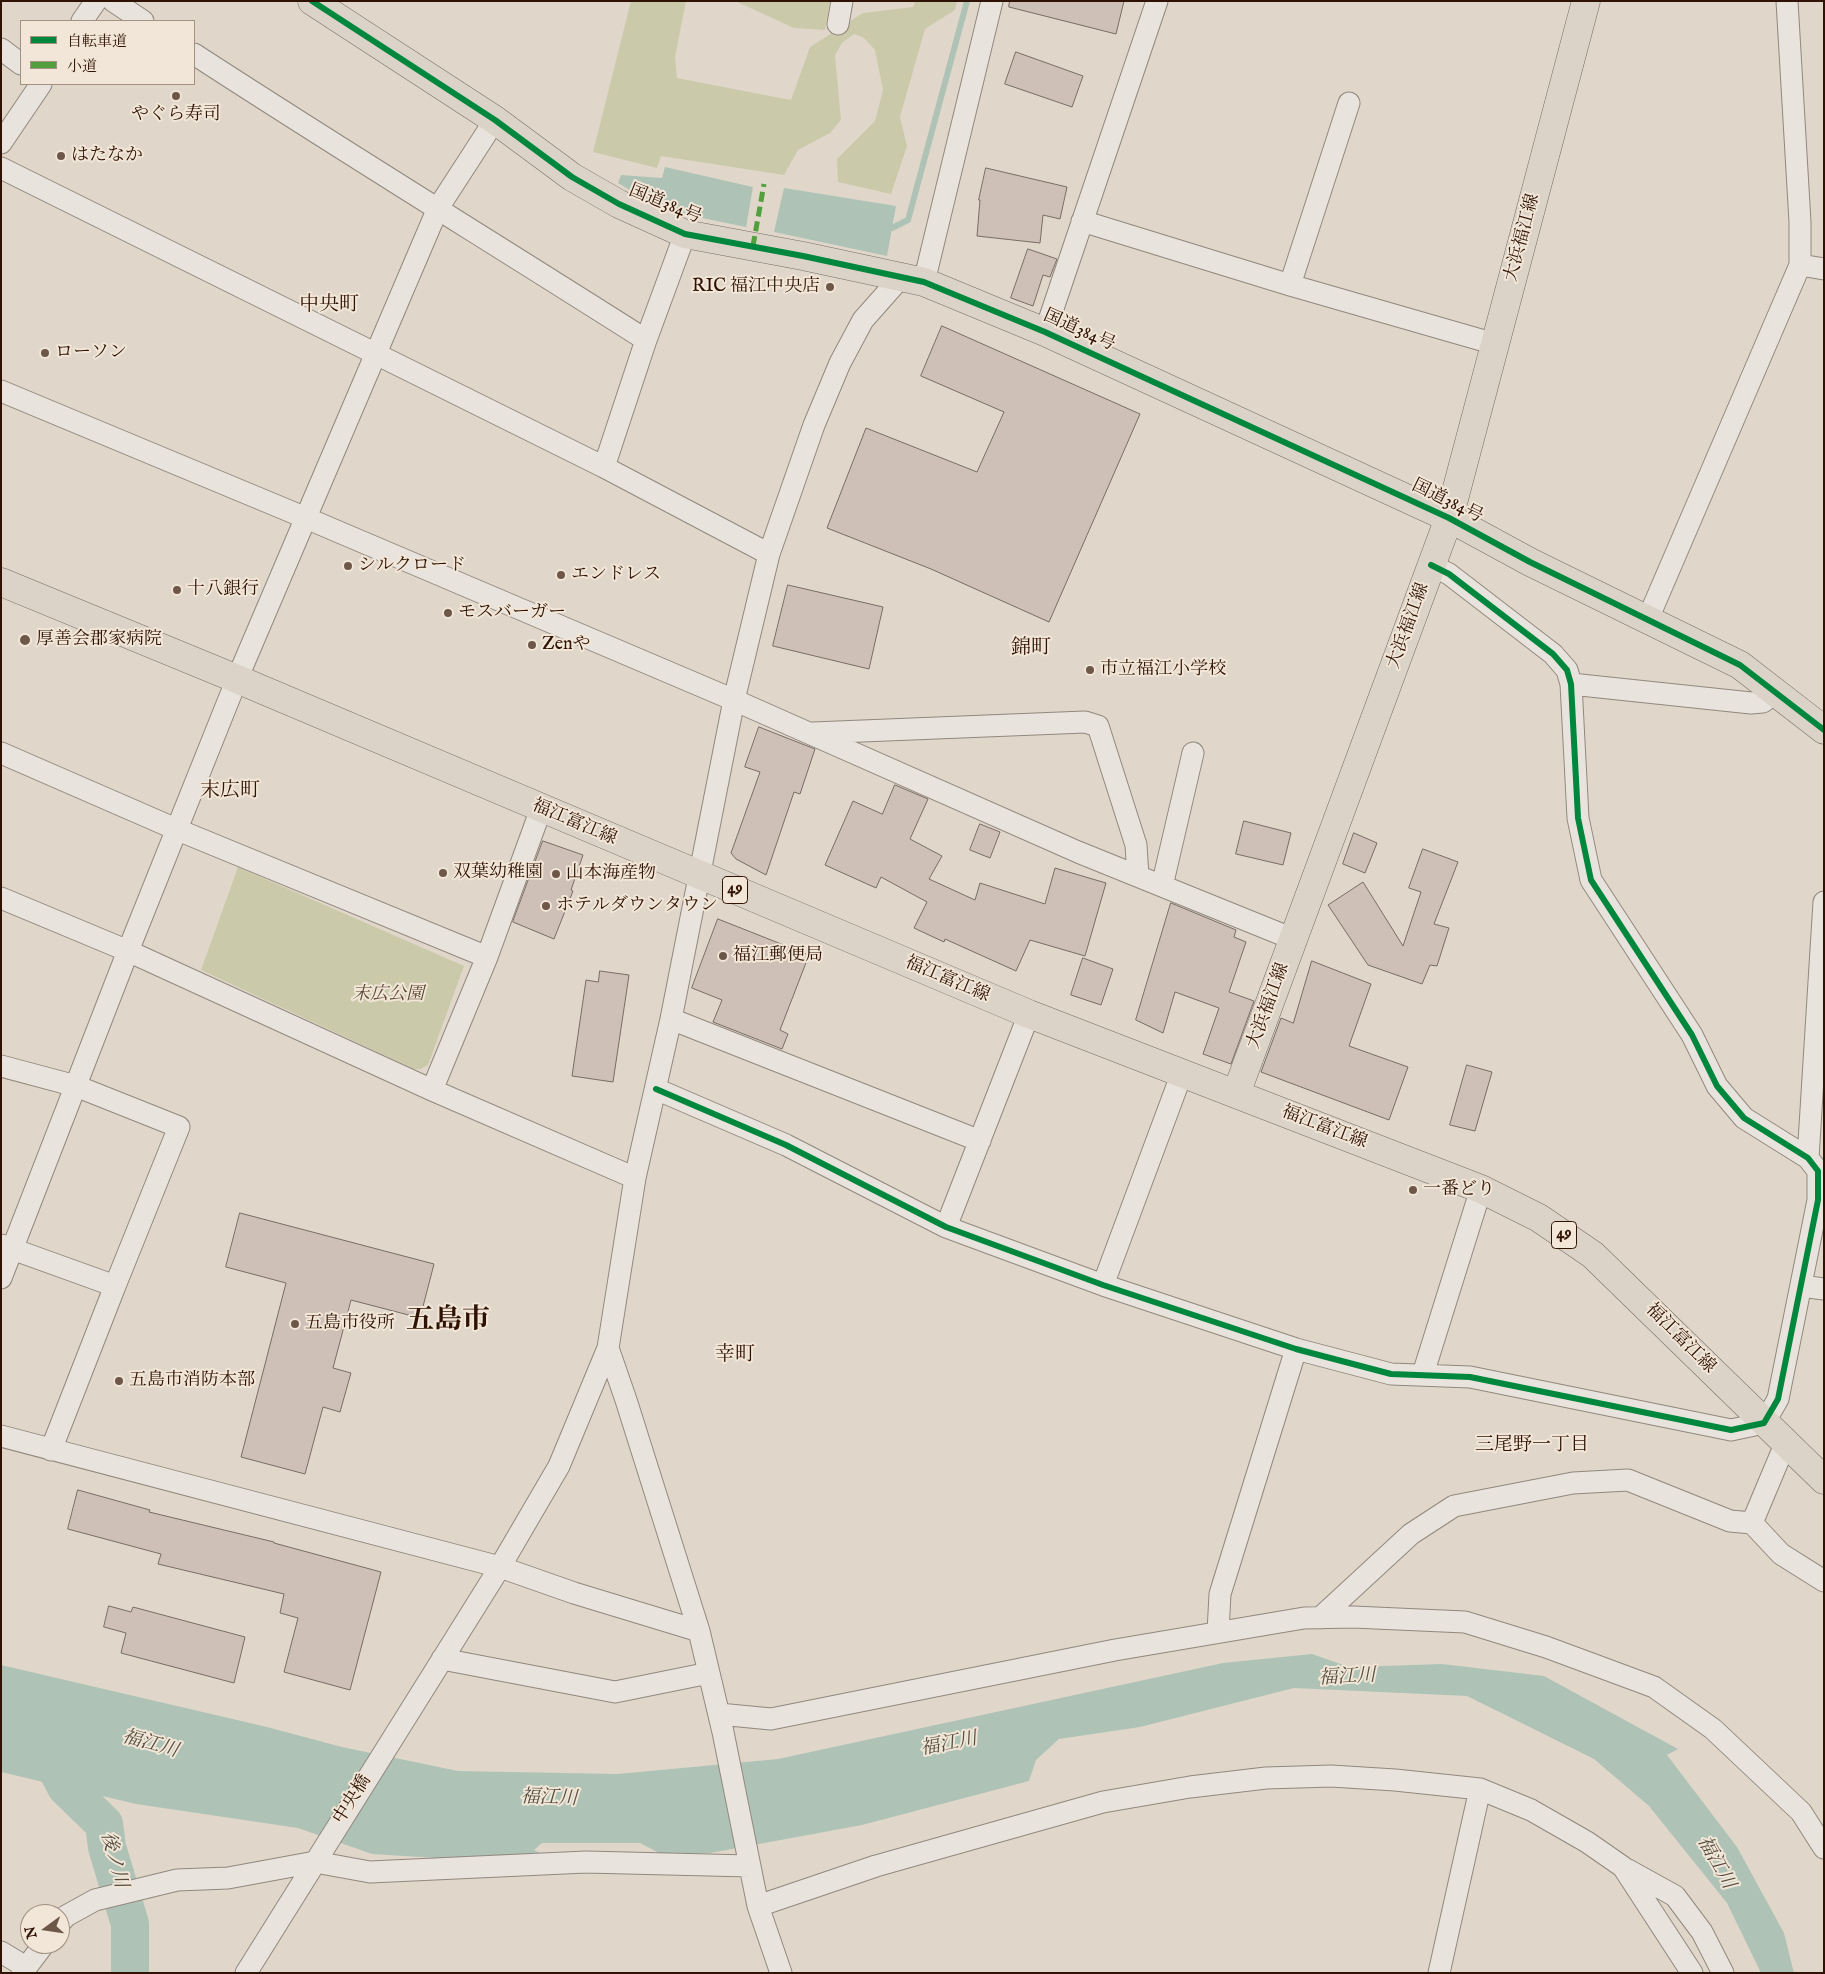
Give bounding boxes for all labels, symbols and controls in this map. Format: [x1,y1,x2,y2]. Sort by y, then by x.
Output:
legend [20,20,195,85]
text: 自転車道 [67,32,127,51]
text: 小道 [67,57,97,76]
marker: やぐら寿司 [170,90,182,102]
place label: やぐら寿司 [131,104,221,126]
place label: はたなか [71,145,143,167]
marker: はたなか [55,150,67,162]
street label: 国道384号 [625,181,705,229]
street label: 大浜福江線 [1501,192,1545,284]
place label: RIC 福江中央店 [692,276,820,298]
marker: RIC 福江中央店 [824,281,836,293]
district label: 中央町 [299,294,359,318]
street label: 国道384号 [1040,306,1118,356]
place label: ローソン [55,342,127,364]
marker: ローソン [39,347,51,359]
street label: 国道384号 [1408,476,1486,528]
place label: シルクロード [358,555,466,577]
marker: シルクロード [342,560,354,572]
place label: エンドレス [571,564,661,586]
marker: エンドレス [555,569,567,581]
place label: 十八銀行 [187,579,259,601]
street label: 大浜福江線 [1383,580,1435,672]
marker: 十八銀行 [171,584,183,596]
place label: モスバーガー [458,602,566,624]
marker: モスバーガー [442,607,454,619]
place label: 厚善会郡家病院 [36,629,162,651]
marker: 厚善会郡家病院 [18,633,32,647]
place label: Zenや [542,634,590,656]
district label: 錦町 [1011,637,1051,661]
marker: Zenや [526,639,538,651]
place label: 市立福江小学校 [1100,659,1226,681]
marker: 市立福江小学校 [1084,664,1096,676]
district label: 末広町 [200,780,260,804]
street label: 福江富江線 [528,795,620,851]
place label: 双葉幼稚園 [453,862,543,884]
place label: 山本海産物 [566,863,656,885]
marker: 双葉幼稚園 [437,867,449,879]
marker: 山本海産物 [550,868,562,880]
road number: 49 [722,876,748,904]
place label: ホテルダウンタウン [556,895,718,917]
marker: ホテルダウンタウン [540,900,552,912]
place label: 福江郵便局 [733,945,823,967]
marker: 福江郵便局 [717,950,729,962]
street label: 福江富江線 [901,952,993,1008]
street label: 大浜福江線 [1243,960,1295,1052]
park label: 末広公園 [352,984,424,1006]
street label: 福江富江線 [1278,1102,1370,1154]
place label: 一番どり [1423,1179,1495,1201]
marker: 一番どり [1407,1184,1419,1196]
road number: 49 [1552,1222,1576,1248]
street label: 福江富江線 [1641,1300,1719,1378]
district label: 五島市 [406,1305,490,1339]
place label: 五島市役所 [305,1313,395,1335]
marker: 五島市役所 [289,1318,301,1330]
district label: 幸町 [715,1344,755,1368]
place label: 五島市消防本部 [129,1370,255,1392]
marker: 五島市消防本部 [113,1375,125,1387]
district label: 三尾野一丁目 [1475,1435,1589,1457]
water label: 福江川 [1318,1665,1376,1691]
water label: 福江川 [119,1726,181,1764]
water label: 福江川 [919,1728,979,1762]
street label: 中央橋 [330,1771,376,1829]
water label: 福江川 [520,1787,578,1811]
water label: 後ノ川 [95,1830,131,1890]
water label: 福江川 [1691,1833,1739,1893]
north arrow [20,1904,70,1954]
text: N [21,1924,42,1940]

